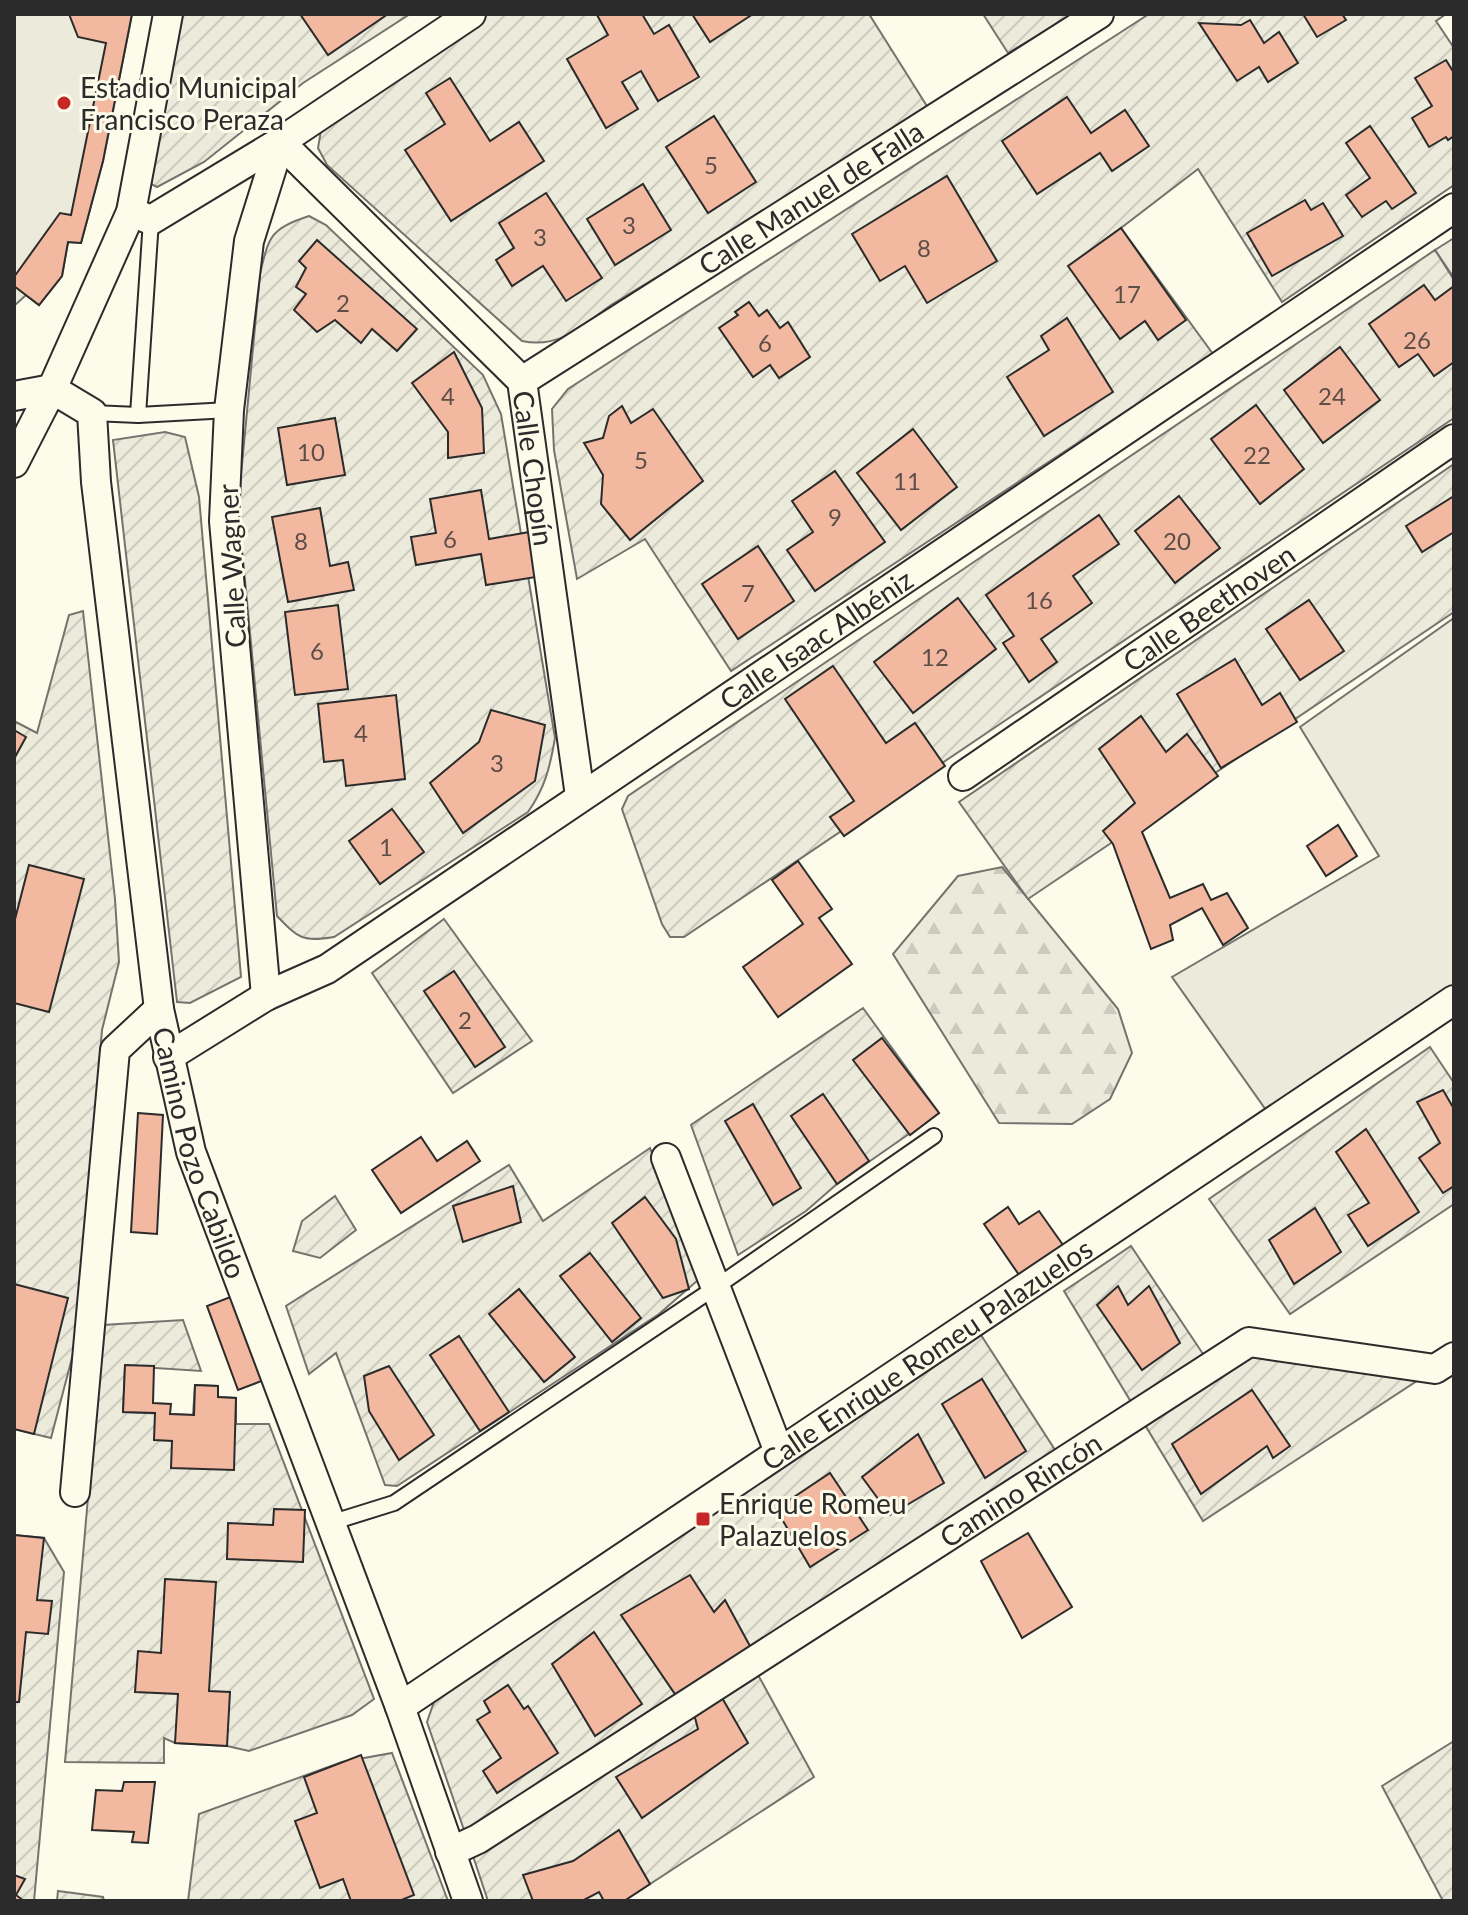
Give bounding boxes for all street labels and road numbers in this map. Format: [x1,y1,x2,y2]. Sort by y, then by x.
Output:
street label: Calle Manuel de Falla [692,113,929,281]
street label: Calle Chopín [507,388,562,548]
street label: Calle Wagner [210,483,252,649]
street label: Calle Beethoven [1116,537,1301,678]
street label: Calle Isaac Albéniz [713,562,919,716]
street label: Camino Pozo Cabildo [147,1024,254,1283]
street label: Calle Enrique Romeu Palazuelos [755,1231,1098,1477]
street label: Camino Rincón [933,1425,1107,1554]

